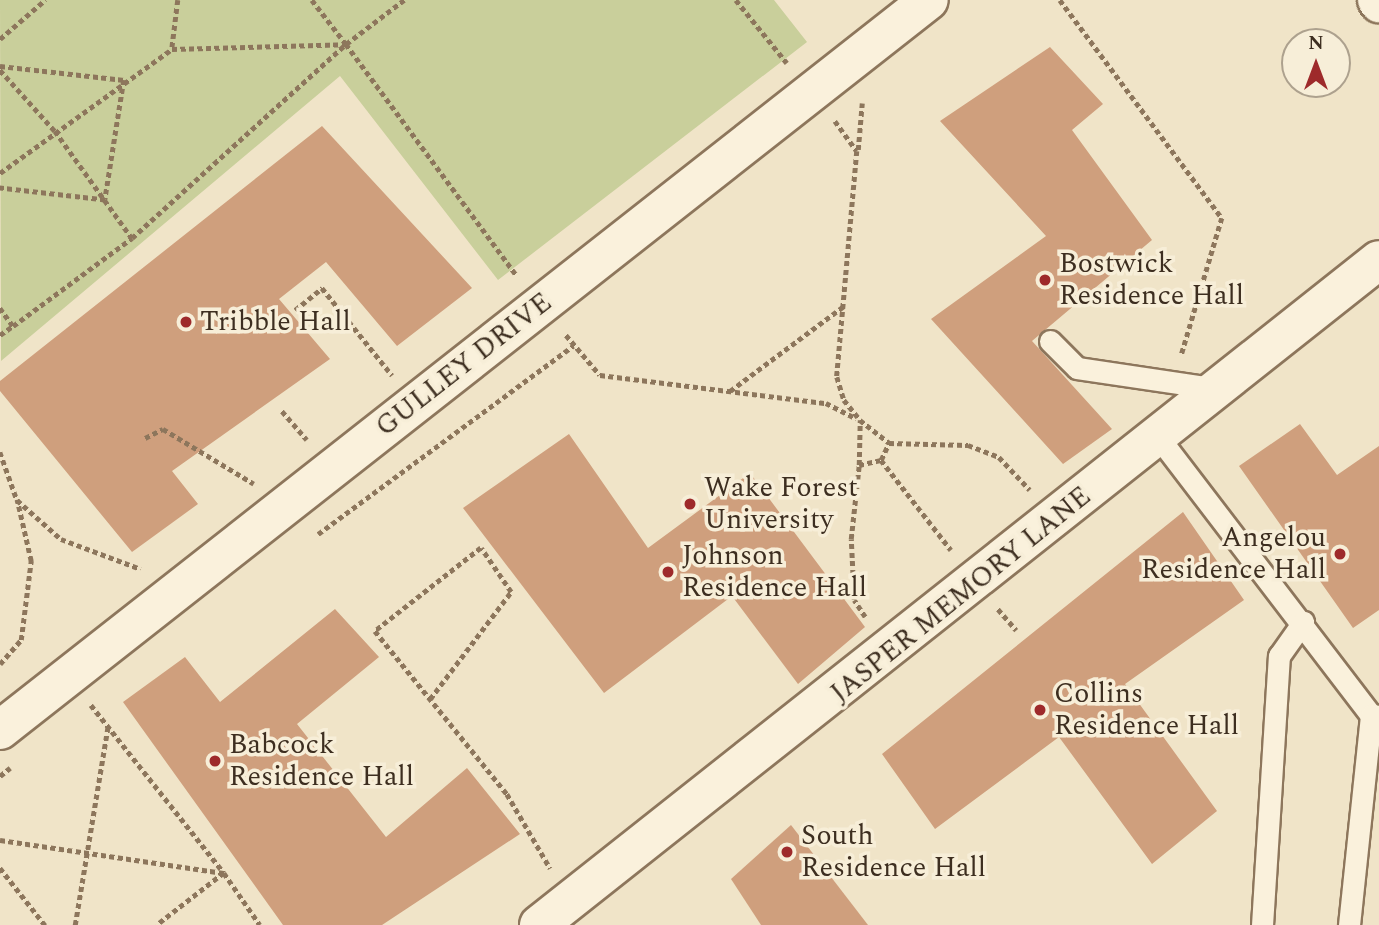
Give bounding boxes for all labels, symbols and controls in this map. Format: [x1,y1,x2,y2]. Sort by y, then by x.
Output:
north arrow [1281,28,1351,98]
text: N [1308,29,1324,58]
place label: Bostwick Residence Hall [1059,247,1244,313]
marker: Bostwick Residence Hall [1037,272,1053,288]
street label: GULLEY DRIVE [369,286,559,444]
place label: Tribble Hall [200,305,351,339]
marker: Tribble Hall [178,314,194,330]
place label: Wake Forest University [704,471,858,537]
street label: JASPER MEMORY LANE [824,480,1098,710]
marker: Wake Forest University [682,496,698,512]
place label: Angelou Residence Hall [1141,521,1326,587]
place label: Johnson Residence Hall [682,539,867,605]
marker: Angelou Residence Hall [1332,546,1348,562]
marker: Johnson Residence Hall [660,564,676,580]
place label: Collins Residence Hall [1054,677,1239,743]
marker: Collins Residence Hall [1032,702,1048,718]
place label: Babcock Residence Hall [229,728,414,794]
marker: Babcock Residence Hall [207,753,223,769]
place label: South Residence Hall [801,819,986,885]
marker: South Residence Hall [779,844,795,860]

